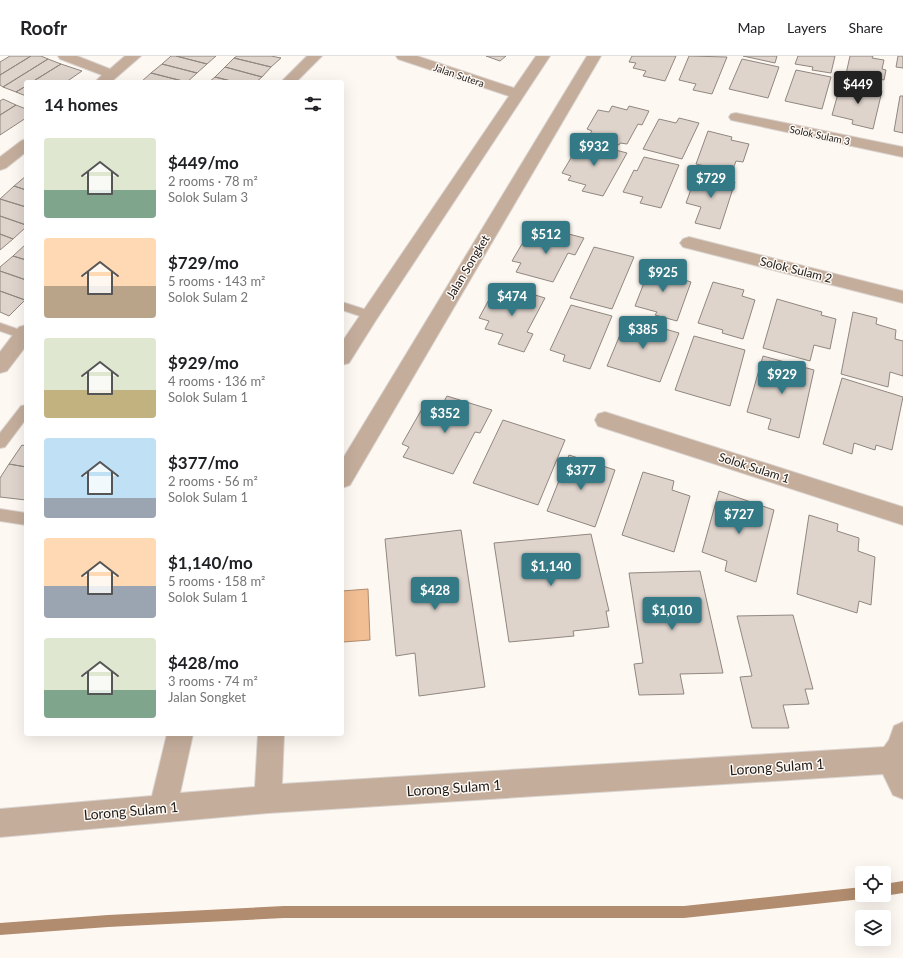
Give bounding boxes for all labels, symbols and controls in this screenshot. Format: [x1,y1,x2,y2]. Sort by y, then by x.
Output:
text: Roofr [20,16,67,39]
text: Map [737,19,765,36]
text: Layers [787,19,827,36]
text: Share [849,19,883,36]
street label: Jalan Sutera [432,61,486,89]
pin: $449 [834,71,882,105]
text: $449 [843,76,873,92]
icon: filters [302,93,324,115]
text: 14 homes [44,94,118,115]
street label: Solok Sulam 3 [789,123,852,147]
pin: $932 [570,133,618,167]
text: $932 [579,138,609,154]
text: $449/mo [168,152,239,173]
icon: home [76,154,124,202]
pin: $729 [687,165,735,199]
text: $729 [696,170,726,186]
text: 2 rooms · 78 m² [168,173,258,189]
text: Solok Sulam 3 [168,189,248,205]
pin: $512 [522,221,570,255]
text: $512 [531,226,561,242]
street label: Jalan Songket [443,231,493,301]
text: $729/mo [168,252,239,273]
street label: Solok Sulam 2 [758,253,834,286]
icon: home [76,254,124,302]
pin: $925 [639,259,687,293]
text: $925 [648,264,678,280]
text: 5 rooms · 143 m² [168,273,265,289]
pin: $474 [488,283,536,317]
text: $474 [497,288,527,304]
text: Solok Sulam 2 [168,289,248,305]
pin: $385 [619,316,667,350]
text: $385 [628,321,658,337]
text: $929/mo [168,352,239,373]
icon: home [76,354,124,402]
pin: $929 [758,361,806,395]
text: $929 [767,366,797,382]
text: 4 rooms · 136 m² [168,373,265,389]
text: Solok Sulam 1 [168,389,248,405]
pin: $352 [421,400,469,434]
text: $352 [430,405,460,421]
street label: Solok Sulam 1 [717,449,792,486]
text: $377/mo [168,452,239,473]
icon: home [76,454,124,502]
pin: $377 [557,457,605,491]
text: $377 [566,462,596,478]
text: 2 rooms · 56 m² [168,473,258,489]
text: Solok Sulam 1 [168,489,248,505]
pin: $727 [715,501,763,535]
text: $727 [724,506,754,522]
text: $1,140/mo [168,552,253,573]
pin: $1,140 [518,553,584,587]
icon: home [76,554,124,602]
text: $1,140 [531,558,571,574]
text: 5 rooms · 158 m² [168,573,265,589]
pin: $428 [411,577,459,611]
text: $428 [420,582,450,598]
text: Solok Sulam 1 [168,589,248,605]
pin: $1,010 [639,597,705,631]
text: $1,010 [652,602,692,618]
text: $428/mo [168,652,239,673]
icon: home [76,654,124,702]
text: 3 rooms · 74 m² [168,673,258,689]
text: Jalan Songket [168,689,246,705]
street label: Lorong Sulam 1 [729,755,825,778]
street label: Lorong Sulam 1 [406,776,502,799]
street label: Lorong Sulam 1 [83,798,179,823]
map controls [855,866,891,946]
button: locate [855,866,891,902]
button: layers [855,910,891,946]

